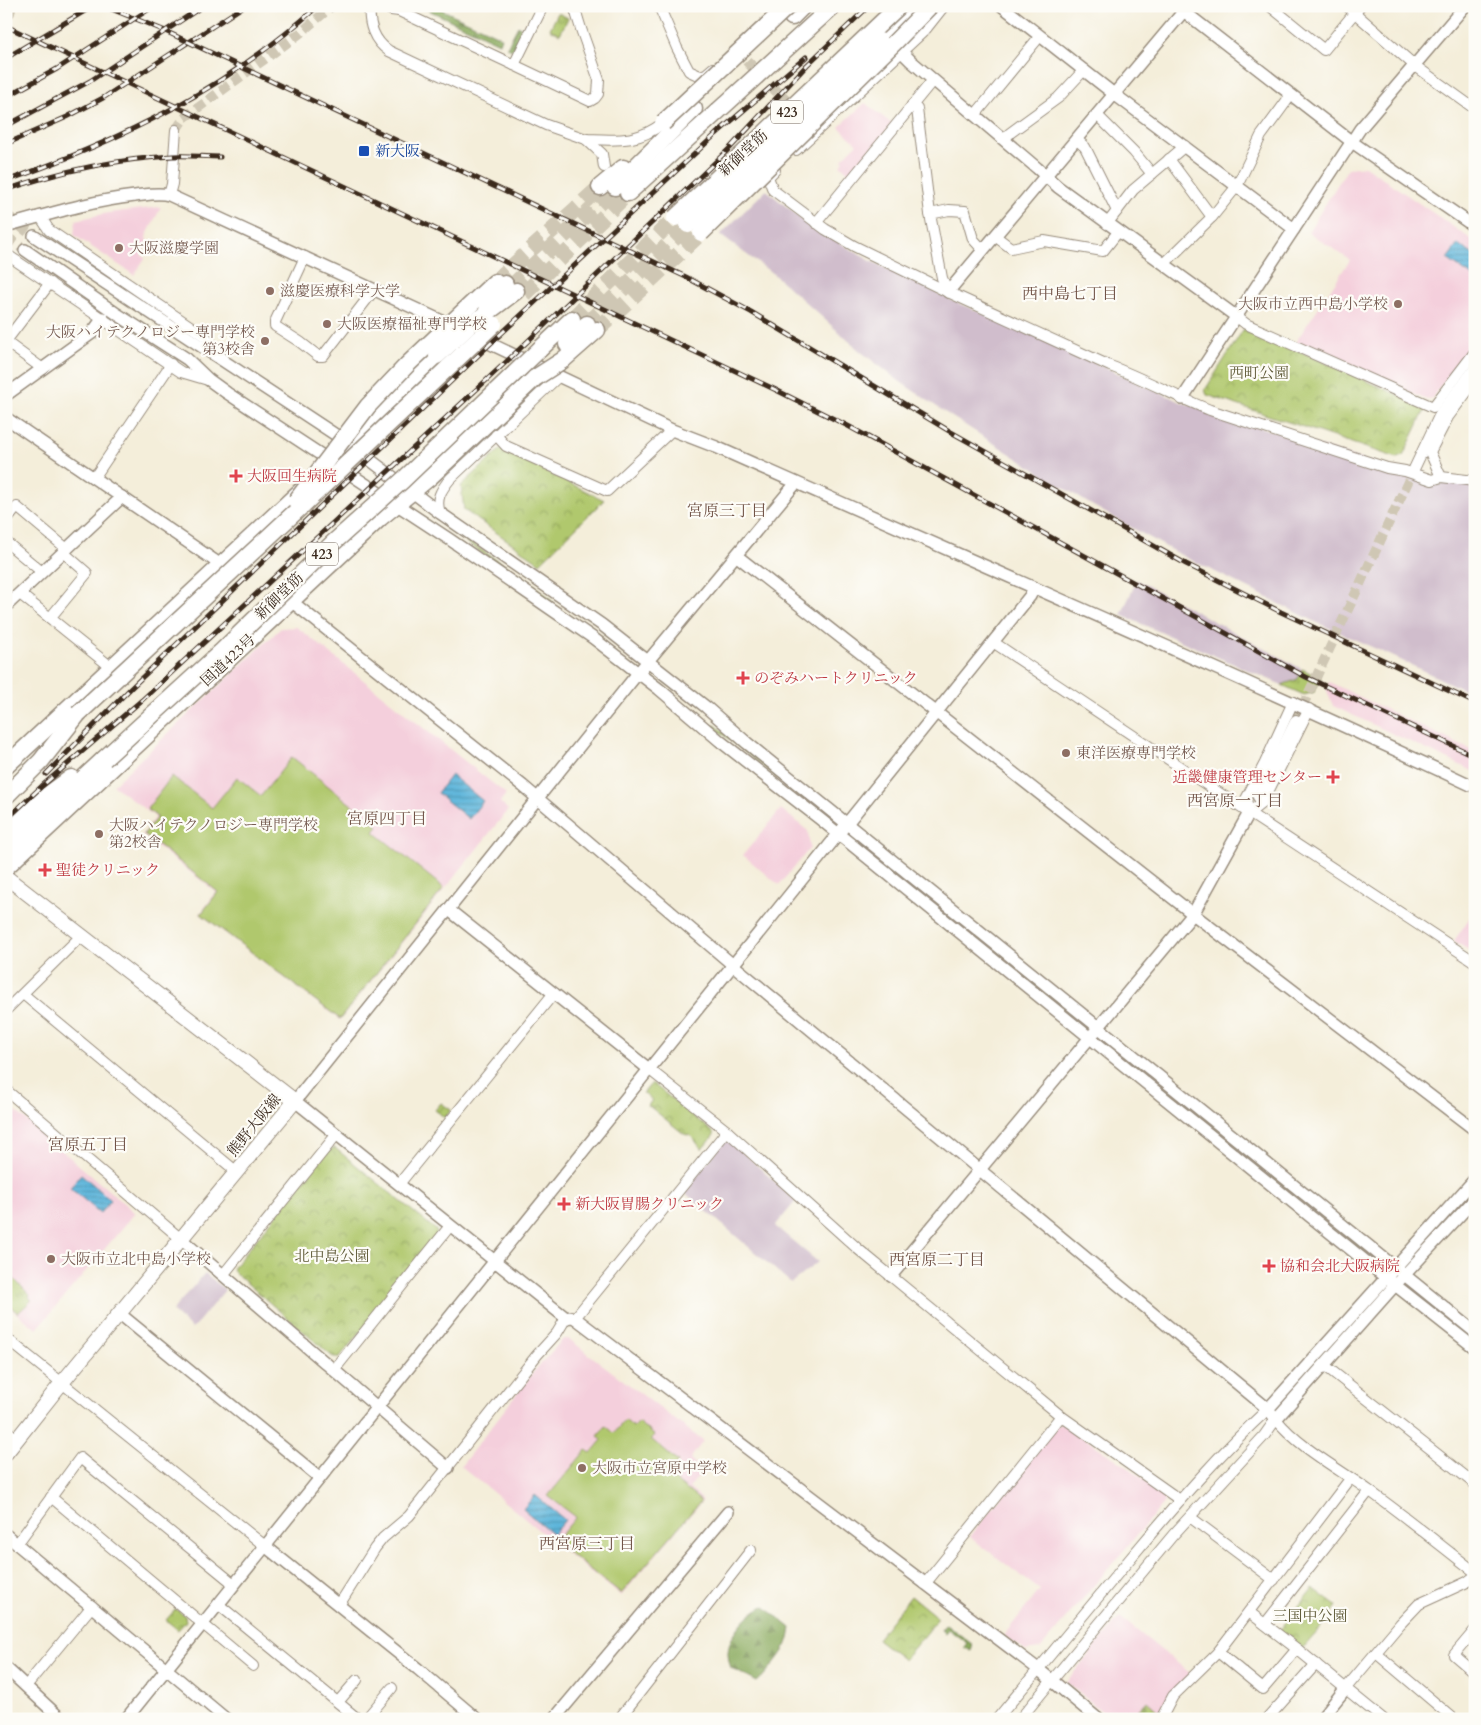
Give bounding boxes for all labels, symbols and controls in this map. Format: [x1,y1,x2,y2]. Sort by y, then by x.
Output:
road number: 423 [771,100,803,124]
street label: 新御堂筋 [714,125,772,181]
place label: 新大阪 [375,141,420,161]
marker: 新大阪 [357,144,371,158]
place label: 大阪滋慶学園 [129,238,219,258]
marker: 大阪滋慶学園 [113,242,125,254]
place label: 滋慶医療科学大学 [280,281,400,301]
district label: 西中島七丁目 [1022,283,1118,305]
marker: 滋慶医療科学大学 [264,285,276,297]
place label: 大阪市立西中島小学校 [1238,294,1388,314]
marker: 大阪市立西中島小学校 [1392,298,1404,310]
place label: 大阪医療福祉専門学校 [337,314,487,334]
marker: 大阪医療福祉専門学校 [321,318,333,330]
place label: 大阪ハイテクノロジー専門学校 第3校舎 [46,322,255,359]
marker: 大阪ハイテクノロジー専門学校 第3校舎 [259,335,271,347]
park label: 西町公園 [1229,363,1289,383]
place label: 大阪回生病院 [247,466,337,486]
marker: 大阪回生病院 [229,469,243,483]
district label: 宮原三丁目 [687,500,767,522]
road number: 423 [306,542,338,566]
street label: 新御堂筋 [250,568,308,624]
street label: 国道423号 [196,629,260,691]
place label: のぞみハートクリニック [754,668,918,688]
marker: のぞみハートクリニック [736,671,750,685]
place label: 東洋医療専門学校 [1076,743,1196,763]
marker: 東洋医療専門学校 [1060,747,1072,759]
place label: 近畿健康管理センター [1173,767,1322,787]
marker: 近畿健康管理センター [1326,770,1340,784]
district label: 西宮原一丁目 [1187,790,1283,812]
district label: 宮原四丁目 [347,808,427,830]
place label: 大阪ハイテクノロジー専門学校 第2校舎 [109,815,318,852]
marker: 大阪ハイテクノロジー専門学校 第2校舎 [93,828,105,840]
place label: 聖徒クリニック [56,860,160,880]
marker: 聖徒クリニック [38,863,52,877]
street label: 熊野大阪線 [223,1090,285,1160]
district label: 宮原五丁目 [48,1134,128,1156]
place label: 新大阪胃腸クリニック [575,1194,724,1214]
marker: 新大阪胃腸クリニック [557,1197,571,1211]
park label: 北中島公園 [294,1246,370,1266]
place label: 大阪市立北中島小学校 [61,1249,211,1269]
district label: 西宮原二丁目 [889,1249,985,1271]
marker: 大阪市立北中島小学校 [45,1253,57,1265]
place label: 協和会北大阪病院 [1280,1256,1400,1276]
marker: 協和会北大阪病院 [1262,1259,1276,1273]
place label: 大阪市立宮原中学校 [592,1458,727,1478]
marker: 大阪市立宮原中学校 [576,1462,588,1474]
district label: 西宮原三丁目 [539,1533,635,1555]
park label: 三国中公園 [1272,1606,1348,1626]

